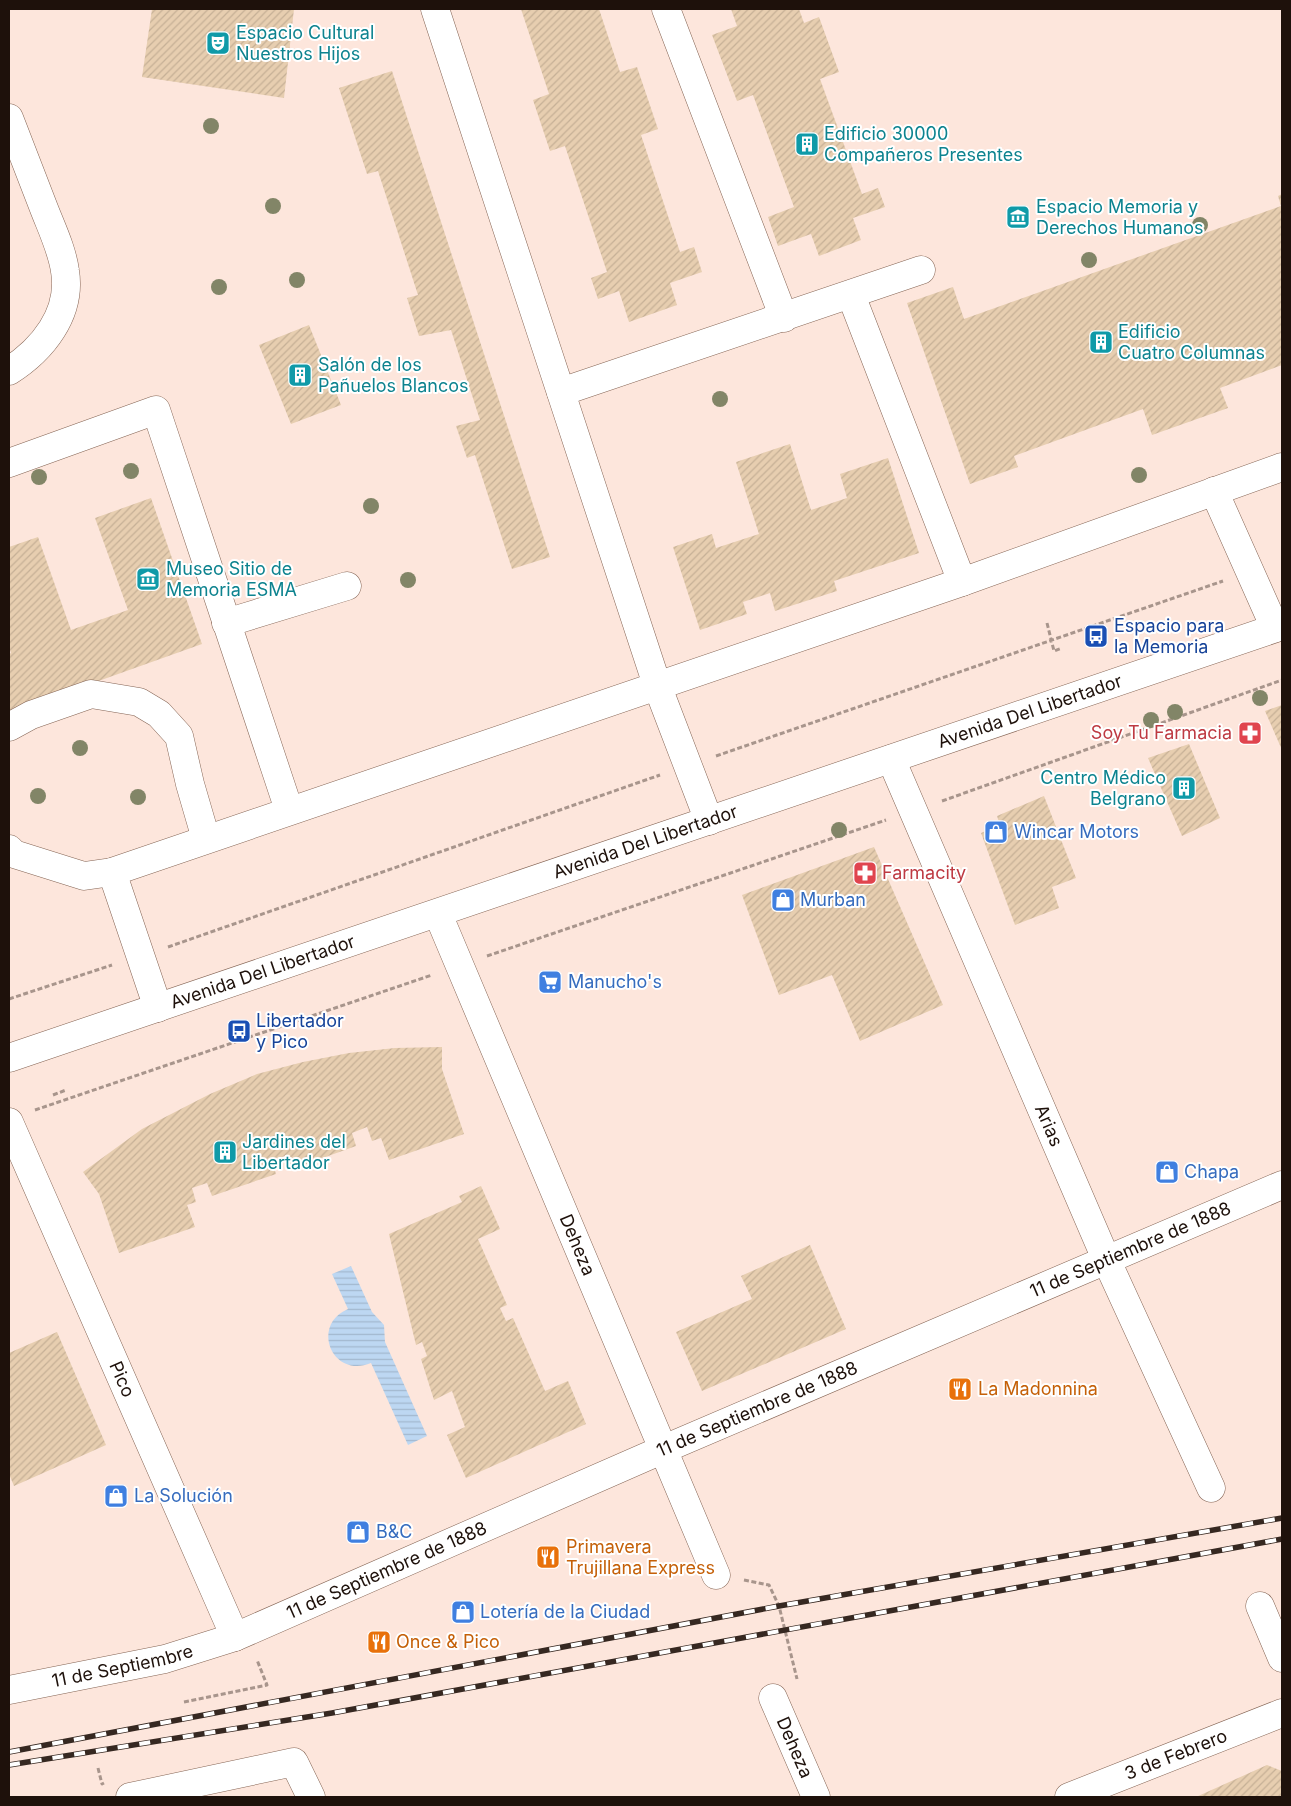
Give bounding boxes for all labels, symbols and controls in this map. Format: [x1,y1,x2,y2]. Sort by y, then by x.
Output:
place label: Espacio Cultural Nuestros Hijos [236,22,374,64]
theatre icon: Espacio Cultural Nuestros Hijos [205,30,231,56]
place label: Edificio 30000 Compañeros Presentes [824,123,1023,165]
building icon: Edificio 30000 Compañeros Presentes [794,131,820,157]
place label: Espacio Memoria y Derechos Humanos [1036,196,1204,238]
museum icon: Espacio Memoria y Derechos Humanos [1005,204,1031,230]
place label: Edificio Cuatro Columnas [1118,321,1265,363]
building icon: Edificio Cuatro Columnas [1088,329,1114,355]
place label: Salón de los Pañuelos Blancos [318,354,469,396]
building icon: Salón de los Pañuelos Blancos [287,362,313,388]
place label: Museo Sitio de Memoria ESMA [166,558,297,600]
museum icon: Museo Sitio de Memoria ESMA [135,566,161,592]
place label: Espacio para la Memoria [1114,615,1224,657]
bus stop icon: Espacio para la Memoria [1083,623,1109,649]
street label: Avenida Del Libertador [935,670,1125,752]
pharmacy icon: Soy Tu Farmacia [1237,720,1263,746]
place label: Soy Tu Farmacia [1091,722,1232,743]
place label: Centro Médico Belgrano [1040,767,1166,809]
building icon: Centro Médico Belgrano [1171,775,1197,801]
street label: Avenida Del Libertador [550,800,740,883]
shop icon: Wincar Motors [983,819,1009,845]
place label: Wincar Motors [1014,821,1139,842]
pharmacy icon: Farmacity [852,860,878,886]
place label: Farmacity [882,862,966,883]
shop icon: Murban [770,887,796,913]
place label: Murban [800,889,866,910]
street label: Avenida Del Libertador [168,930,358,1012]
supermarket icon: Manucho's [537,969,563,995]
place label: Manucho's [568,971,662,992]
place label: Libertador y Pico [256,1010,344,1052]
bus stop icon: Libertador y Pico [226,1018,252,1044]
street label: Arias [1031,1101,1067,1149]
place label: Jardines del Libertador [242,1131,346,1173]
building icon: Jardines del Libertador [212,1139,238,1165]
shop icon: Chapa [1154,1159,1180,1185]
place label: Chapa [1184,1161,1239,1182]
street label: 11 de Septiembre de 1888 [1027,1197,1234,1301]
street label: Deheza [555,1211,600,1279]
street label: 11 de Septiembre de 1888 [653,1357,860,1461]
street label: Pico [105,1358,139,1400]
restaurant icon: La Madonnina [947,1376,973,1402]
place label: La Madonnina [978,1378,1098,1399]
shop icon: La Solución [103,1483,129,1509]
place label: La Solución [134,1485,233,1506]
street label: 11 de Septiembre de 1888 [283,1517,490,1623]
shop icon: B&C [345,1519,371,1545]
place label: B&C [376,1521,413,1542]
place label: Primavera Trujillana Express [566,1536,715,1578]
restaurant icon: Primavera Trujillana Express [535,1544,561,1570]
shop icon: Lotería de la Ciudad [450,1599,476,1625]
place label: Lotería de la Ciudad [480,1601,650,1622]
restaurant icon: Once & Pico [366,1629,392,1655]
place label: Once & Pico [396,1631,500,1652]
street label: 11 de Septiembre [50,1640,196,1691]
street label: Deheza [773,1714,817,1781]
street label: 3 de Febrero [1121,1725,1230,1784]

